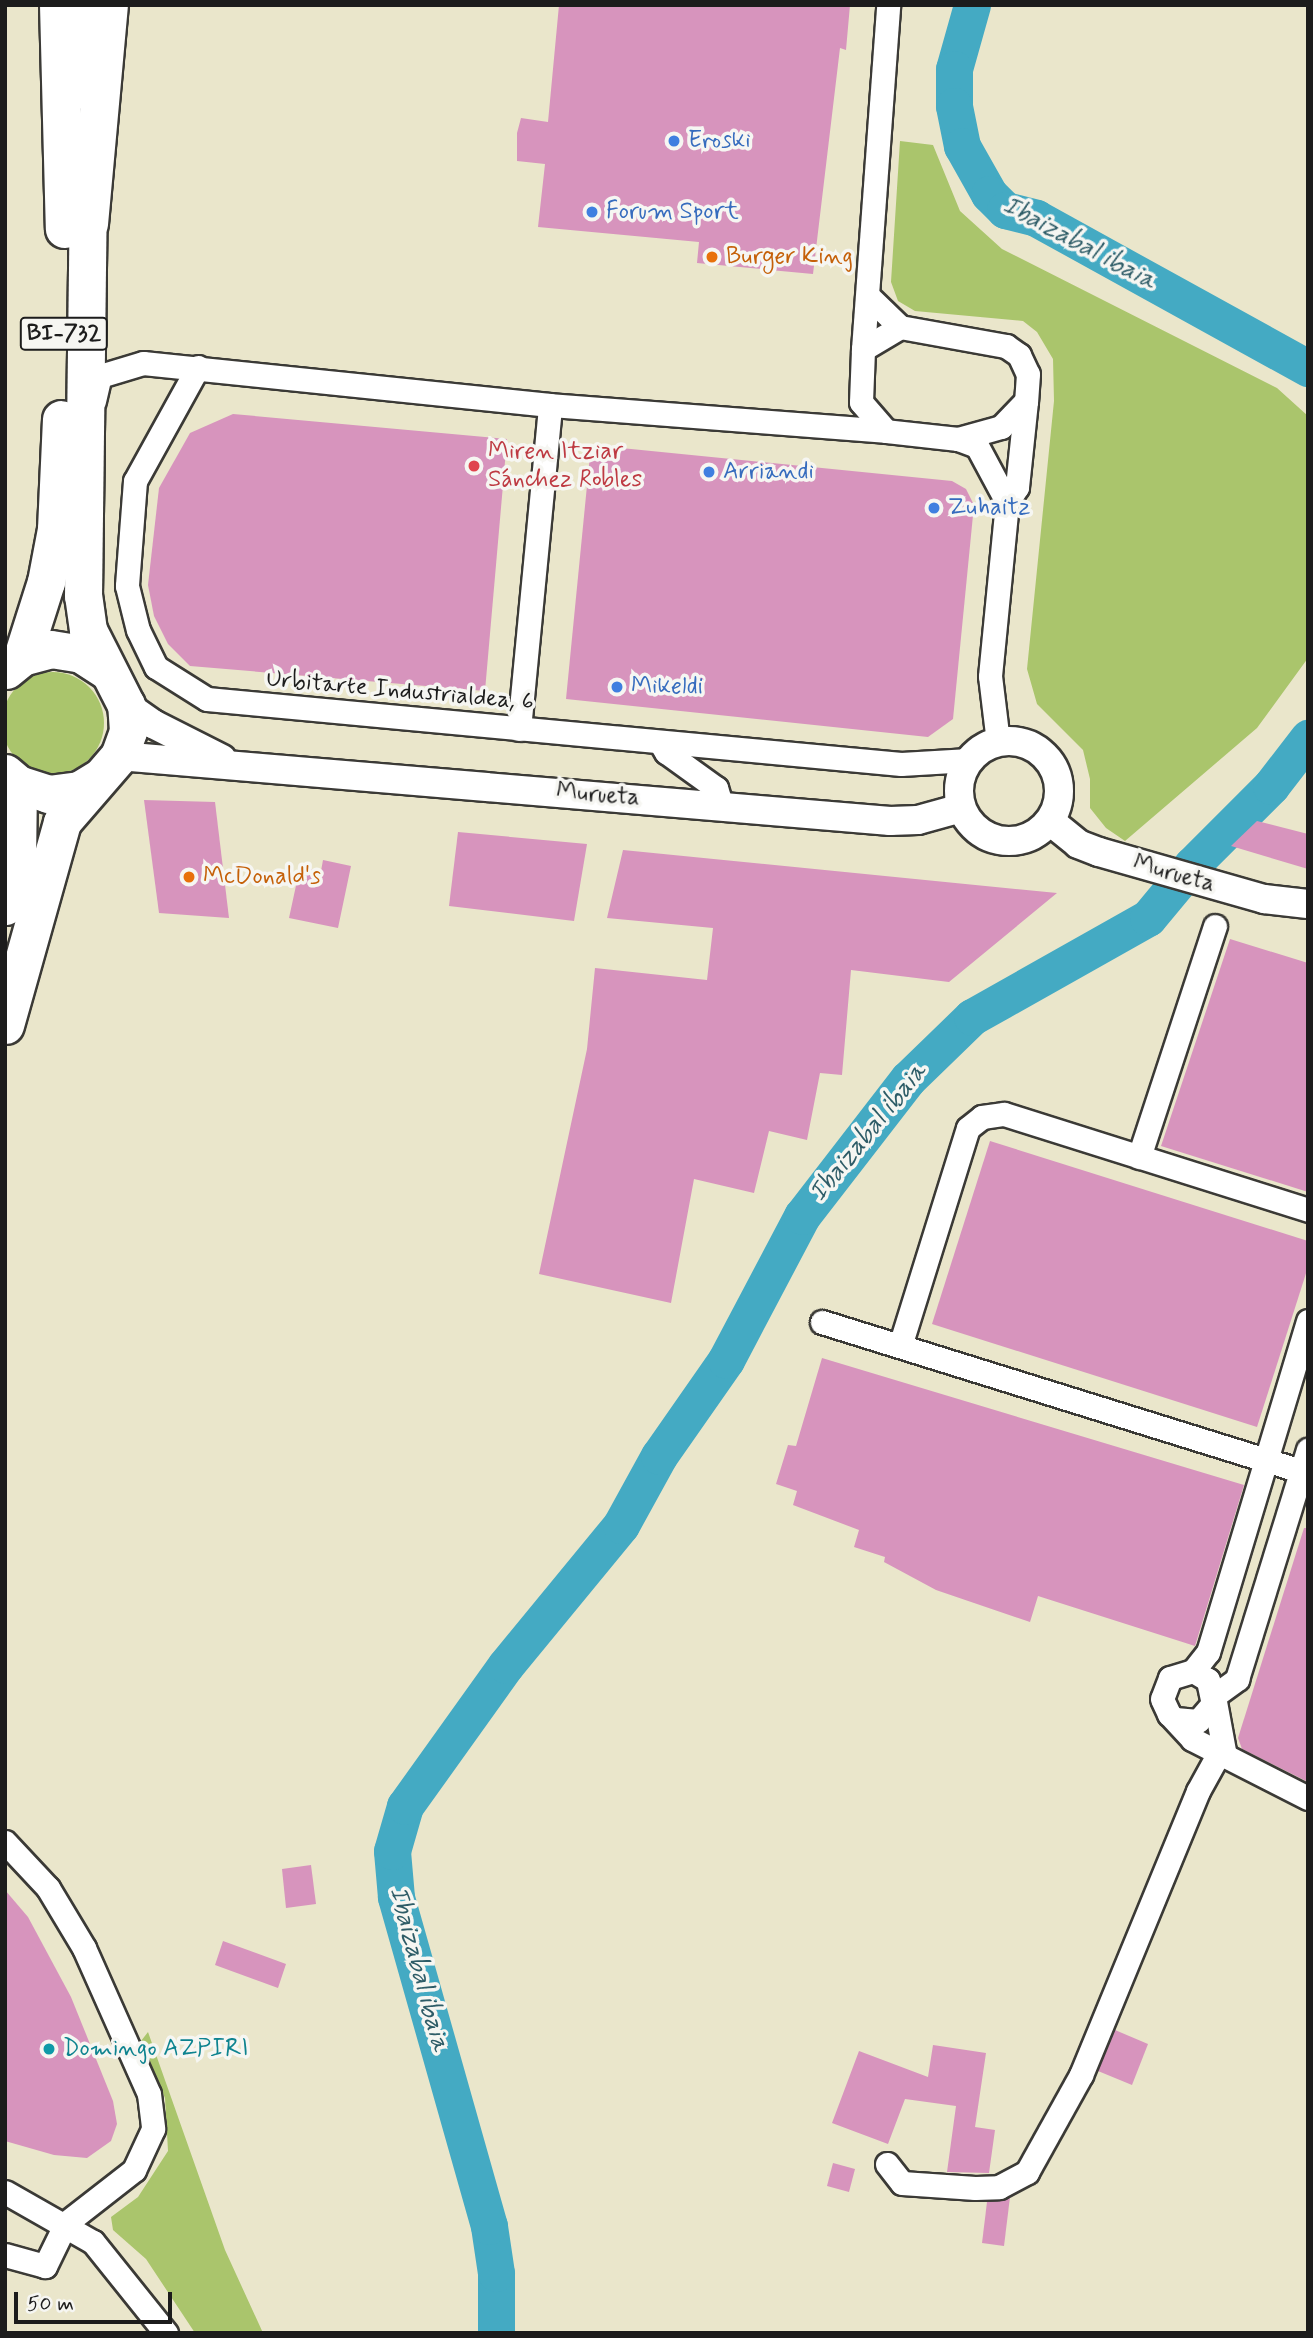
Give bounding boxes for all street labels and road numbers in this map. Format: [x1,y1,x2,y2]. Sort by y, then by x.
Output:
road number: BI-732 [18,314,110,354]
street label: Urbitarte Industrialdea, 6 [268,665,532,717]
street label: Murueta [555,777,641,813]
street label: Murueta [1130,849,1218,899]

